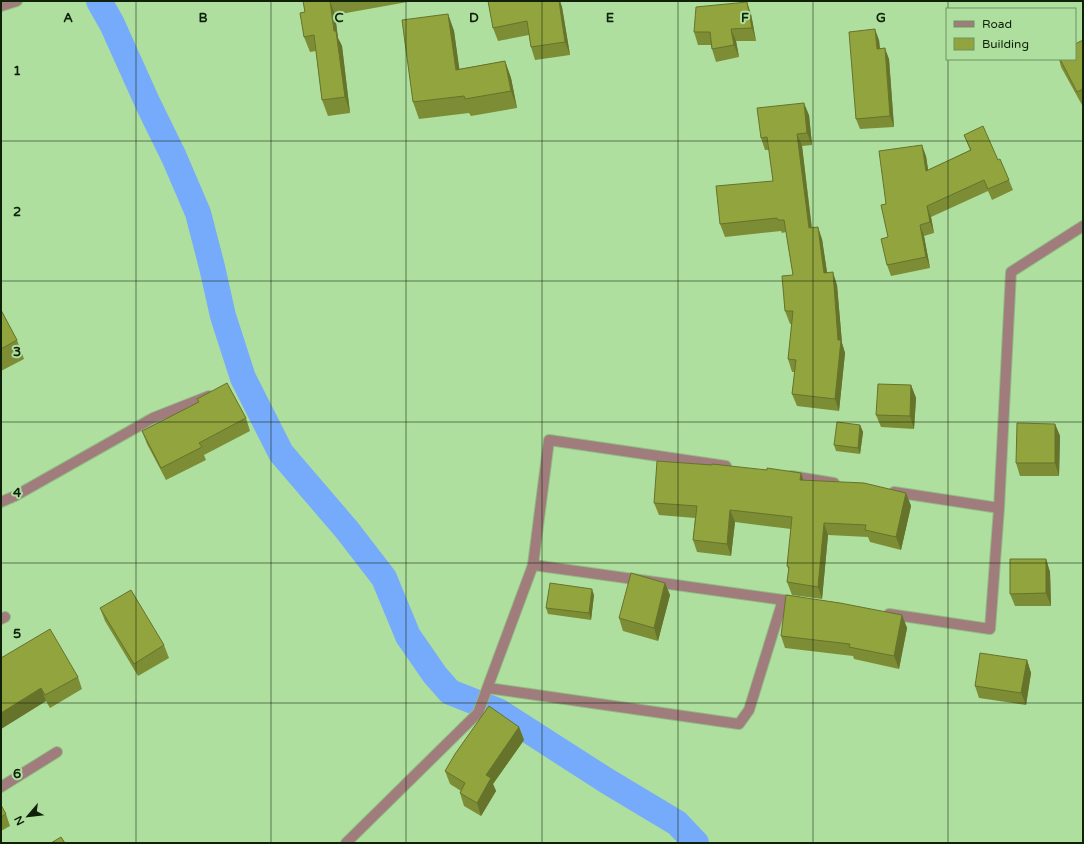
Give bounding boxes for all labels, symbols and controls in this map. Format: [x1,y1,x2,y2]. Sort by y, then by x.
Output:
legend [946,8,1076,60]
text: A [63,10,73,26]
text: B [198,10,208,26]
text: C [334,10,344,26]
text: D [469,10,479,26]
text: E [606,10,614,26]
text: F [741,10,749,26]
text: G [876,10,886,26]
text: Road [982,17,1012,31]
text: Building [982,37,1029,51]
text: 1 [13,63,21,79]
text: 2 [13,204,21,220]
text: 3 [13,344,21,360]
text: 4 [13,485,22,501]
text: 5 [13,626,21,642]
text: 6 [13,766,21,782]
north arrow [8,796,48,836]
text: N [12,814,27,827]

